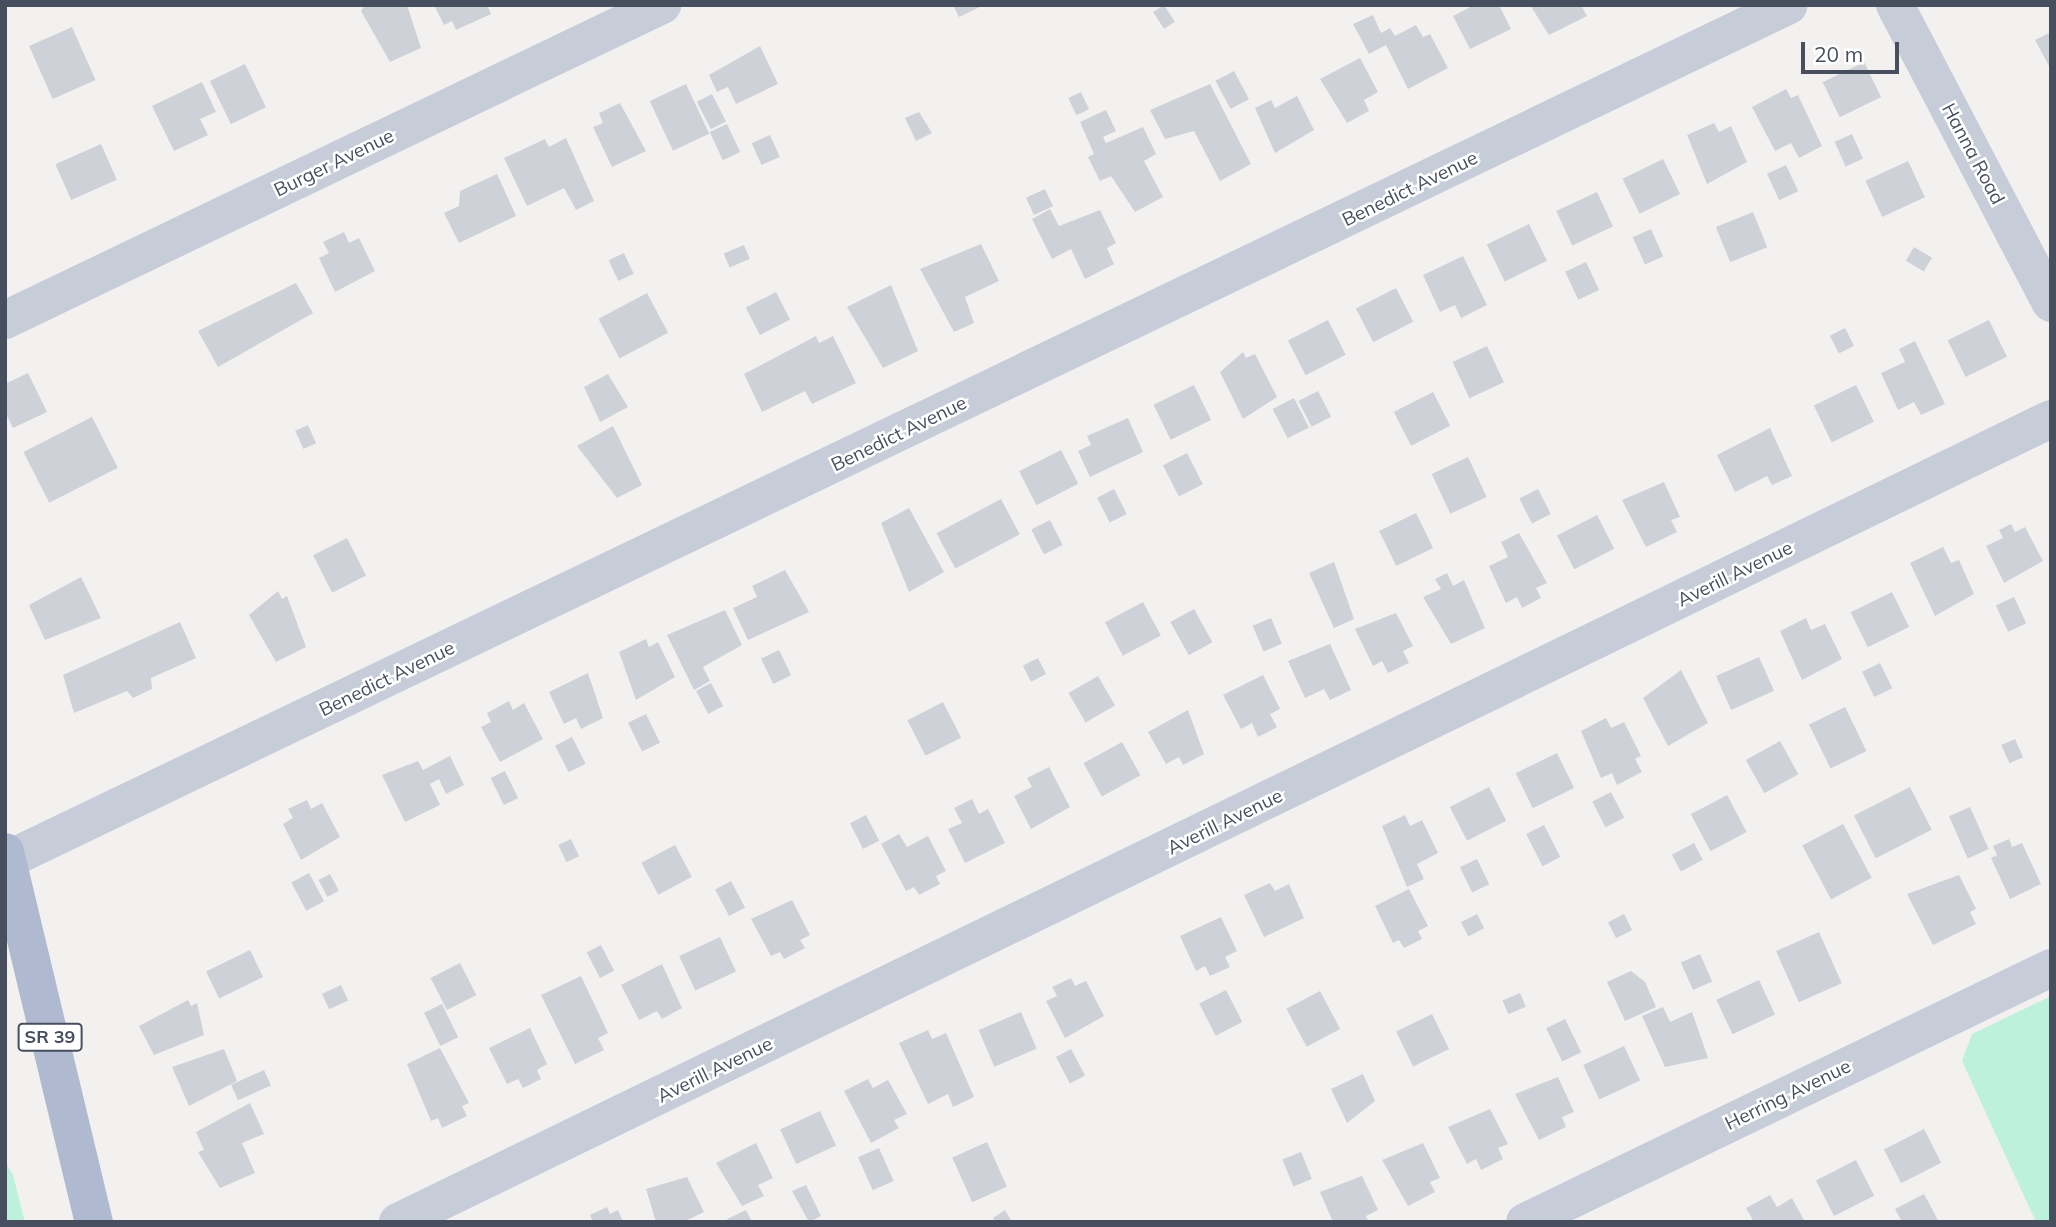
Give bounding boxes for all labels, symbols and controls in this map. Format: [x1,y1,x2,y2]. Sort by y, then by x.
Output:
scale bar [1804,28,1902,72]
text: 20 m [1814,41,1863,67]
street label: Hanna Road [1937,100,2009,208]
street label: Burger Avenue [270,124,398,202]
street label: Benedict Avenue [1339,146,1481,232]
street label: Benedict Avenue [828,391,970,477]
street label: Averill Avenue [1674,536,1796,612]
street label: Benedict Avenue [316,636,458,722]
street label: Averill Avenue [1164,784,1286,860]
road number: SR 39 [17,1022,83,1052]
street label: Averill Avenue [654,1032,776,1108]
street label: Herring Avenue [1721,1055,1855,1135]

